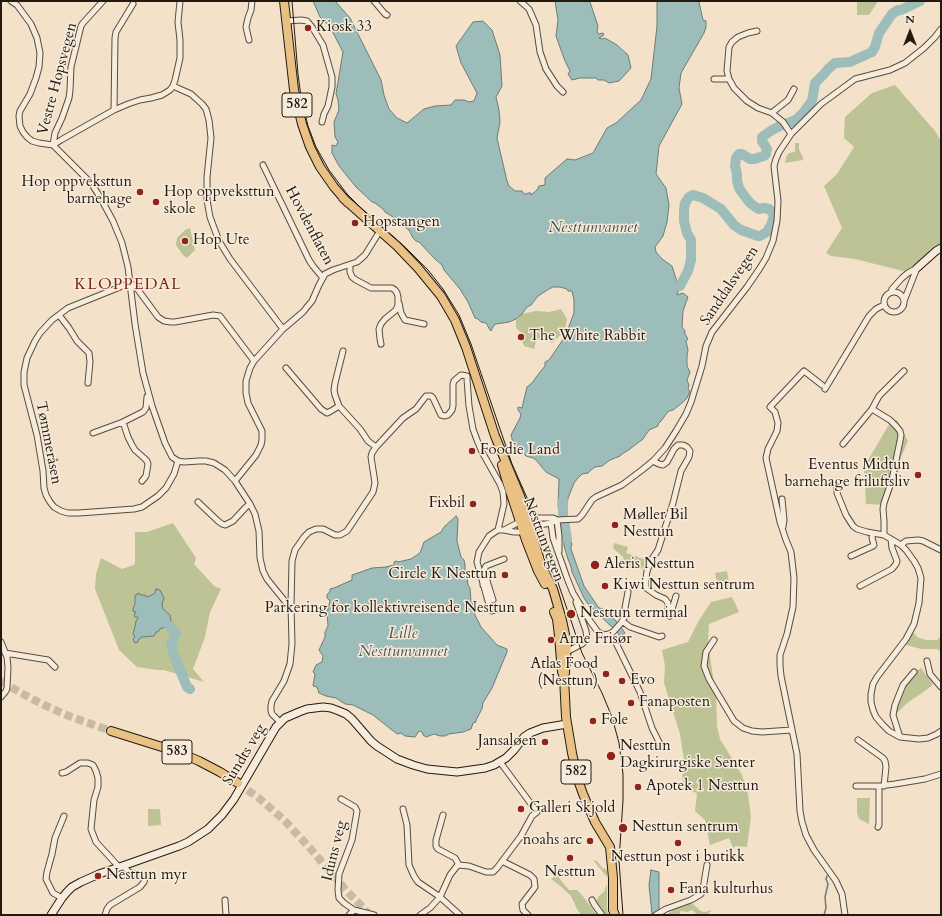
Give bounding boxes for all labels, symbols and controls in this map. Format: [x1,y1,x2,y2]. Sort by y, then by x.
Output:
north arrow [890,12,930,52]
text: N [905,12,915,27]
place label: Kiosk 33 [316,19,372,37]
street label: Vestre Hopsvegen [34,21,82,137]
marker: Kiosk 33 [303,23,313,33]
road number: 582 [282,93,312,117]
place label: Hop oppveksttun barnehage [22,174,132,209]
place label: Hop oppveksttun skole [164,184,274,219]
street label: Hovdenflaten [281,184,337,268]
marker: Hop oppveksttun barnehage [135,187,145,197]
marker: Hop oppveksttun skole [151,197,161,207]
place label: Hopstangen [363,214,440,232]
marker: Hopstangen [350,218,360,228]
water label: Nesttunvannet [548,218,638,238]
place label: Hop Ute [193,232,249,250]
marker: Hop Ute [180,236,190,246]
street label: Sanddalsvegen [697,243,763,329]
district label: KLOPPEDAL [74,275,182,295]
place label: The White Rabbit [529,328,646,346]
marker: The White Rabbit [516,332,526,342]
street label: Tømmeråsen [31,400,65,486]
place label: Foodie Land [480,442,560,460]
marker: Foodie Land [467,446,477,456]
place label: Eventus Midtun barnehage friluftsliv [784,457,910,492]
marker: Eventus Midtun barnehage friluftsliv [913,470,923,480]
place label: Fixbil [429,495,465,513]
street label: Nesttunvegen [519,495,567,585]
marker: Fixbil [468,499,478,509]
place label: Møller Bil Nesttun [623,507,688,542]
marker: Møller Bil Nesttun [610,520,620,530]
place label: Aleris Nesttun [604,556,695,574]
marker: Aleris Nesttun [589,559,601,571]
place label: Circle K Nesttun [388,566,497,584]
marker: Circle K Nesttun [500,570,510,580]
place label: Kiwi Nesttun sentrum [613,577,755,595]
marker: Kiwi Nesttun sentrum [600,581,610,591]
place label: Parkering for kollektivreisende Nesttun [265,600,515,618]
marker: Parkering for kollektivreisende Nesttun [518,604,528,614]
place label: Nesttun terminal [580,605,688,623]
marker: Nesttun terminal [565,608,577,620]
water label: Lille Nesttunvannet [358,624,448,662]
place label: Arne Frisør [559,631,632,649]
marker: Arne Frisør [546,635,556,645]
place label: Atlas Food (Nesttun) [530,656,598,691]
marker: Atlas Food (Nesttun) [601,669,611,679]
place label: Evo [630,672,655,690]
marker: Evo [617,676,627,686]
place label: Fanaposten [639,694,710,712]
marker: Fanaposten [626,698,636,708]
place label: Fole [601,712,628,730]
marker: Fole [588,716,598,726]
street label: Sundts veg [220,721,270,789]
place label: Jansaløen [478,733,537,751]
marker: Jansaløen [540,737,550,747]
place label: Nesttun Dagkirurgiske Senter [620,738,755,773]
road number: 583 [162,740,192,764]
marker: Nesttun Dagkirurgiske Senter [605,750,617,762]
road number: 582 [561,760,591,784]
place label: Apotek 1 Nesttun [646,778,759,796]
marker: Apotek 1 Nesttun [633,782,643,792]
place label: Galleri Skjold [529,800,615,818]
marker: Galleri Skjold [516,804,526,814]
street label: Iduns veg [319,819,351,883]
place label: Nesttun sentrum [632,819,738,837]
marker: Nesttun sentrum [617,822,629,834]
place label: noahs arc [523,832,582,850]
marker: noahs arc [585,836,595,846]
marker: Nesttun post i butikk [673,838,683,848]
place label: Nesttun post i butikk [611,849,745,867]
marker: Nesttun [565,853,575,863]
place label: Nesttun [545,864,595,882]
place label: Nesttun myr [106,867,187,885]
marker: Nesttun myr [93,871,103,881]
place label: Fana kulturhus [679,881,773,899]
marker: Fana kulturhus [666,885,676,895]

